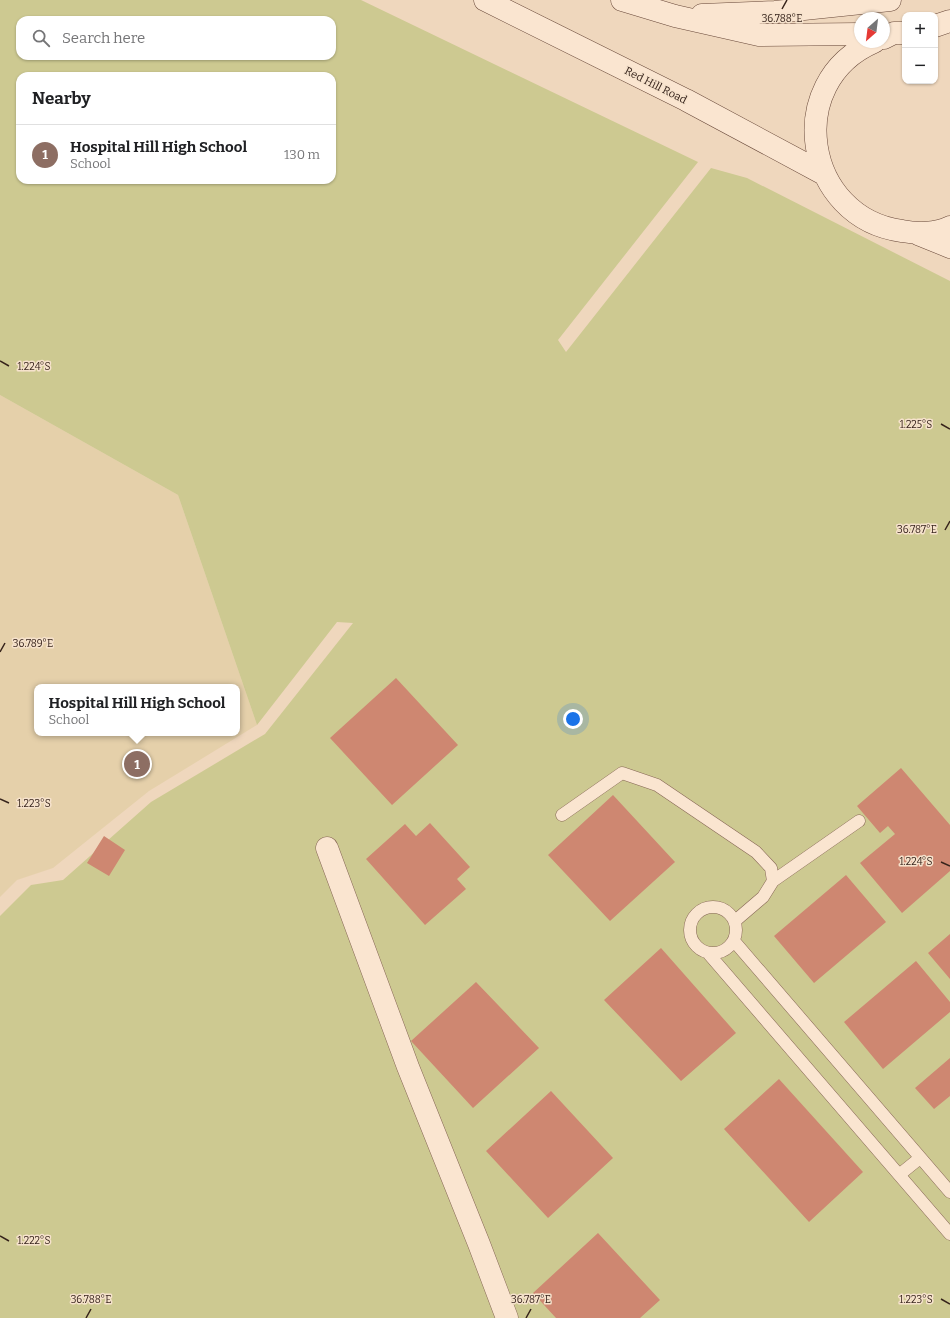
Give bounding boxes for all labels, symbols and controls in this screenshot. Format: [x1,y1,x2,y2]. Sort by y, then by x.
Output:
north arrow [854,12,890,48]
map controls [902,12,938,84]
button: + [902,12,938,48]
text: 36.788°E [762,13,802,25]
search box [16,16,336,60]
icon: search [30,27,52,49]
text: Search here [62,29,145,47]
button: − [902,48,938,84]
street label: Red Hill Road [622,64,690,107]
text: Nearby [32,88,91,109]
text: Hospital Hill High School [70,138,247,156]
text: 1 [42,147,48,162]
text: 130 m [284,147,320,162]
text: School [70,156,111,171]
text: 1.224°S [18,361,51,373]
text: 1.225°S [900,419,932,431]
text: 36.787°E [897,524,937,536]
text: 36.789°E [13,638,53,650]
popup [34,684,240,736]
text: Hospital Hill High School [48,694,226,712]
your location [563,709,583,729]
text: School [48,712,89,727]
pin: 1 [124,749,150,779]
text: 1.223°S [17,798,51,810]
text: 1.224°S [900,856,933,868]
text: 1.222°S [17,1235,51,1247]
text: 36.788°E [71,1294,111,1306]
text: 36.787°E [511,1294,551,1306]
text: 1.223°S [899,1294,933,1306]

